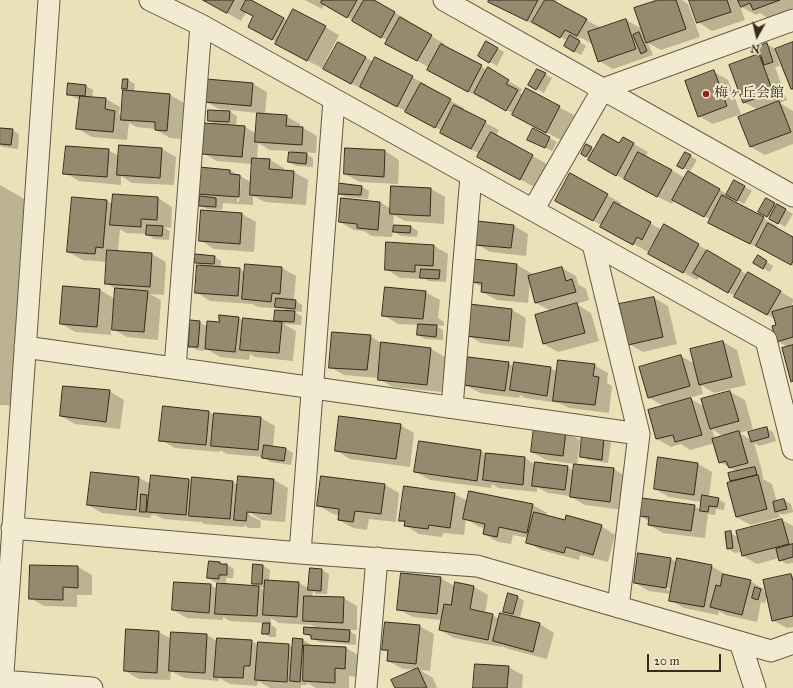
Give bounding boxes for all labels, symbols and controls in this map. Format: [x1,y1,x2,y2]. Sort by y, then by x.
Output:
north arrow [737,16,777,56]
text: N [750,41,761,55]
place label: 梅ヶ丘会館 [714,86,784,102]
marker: 梅ヶ丘会館 [701,89,711,99]
scale bar [649,646,723,672]
text: 20 m [654,654,680,668]

